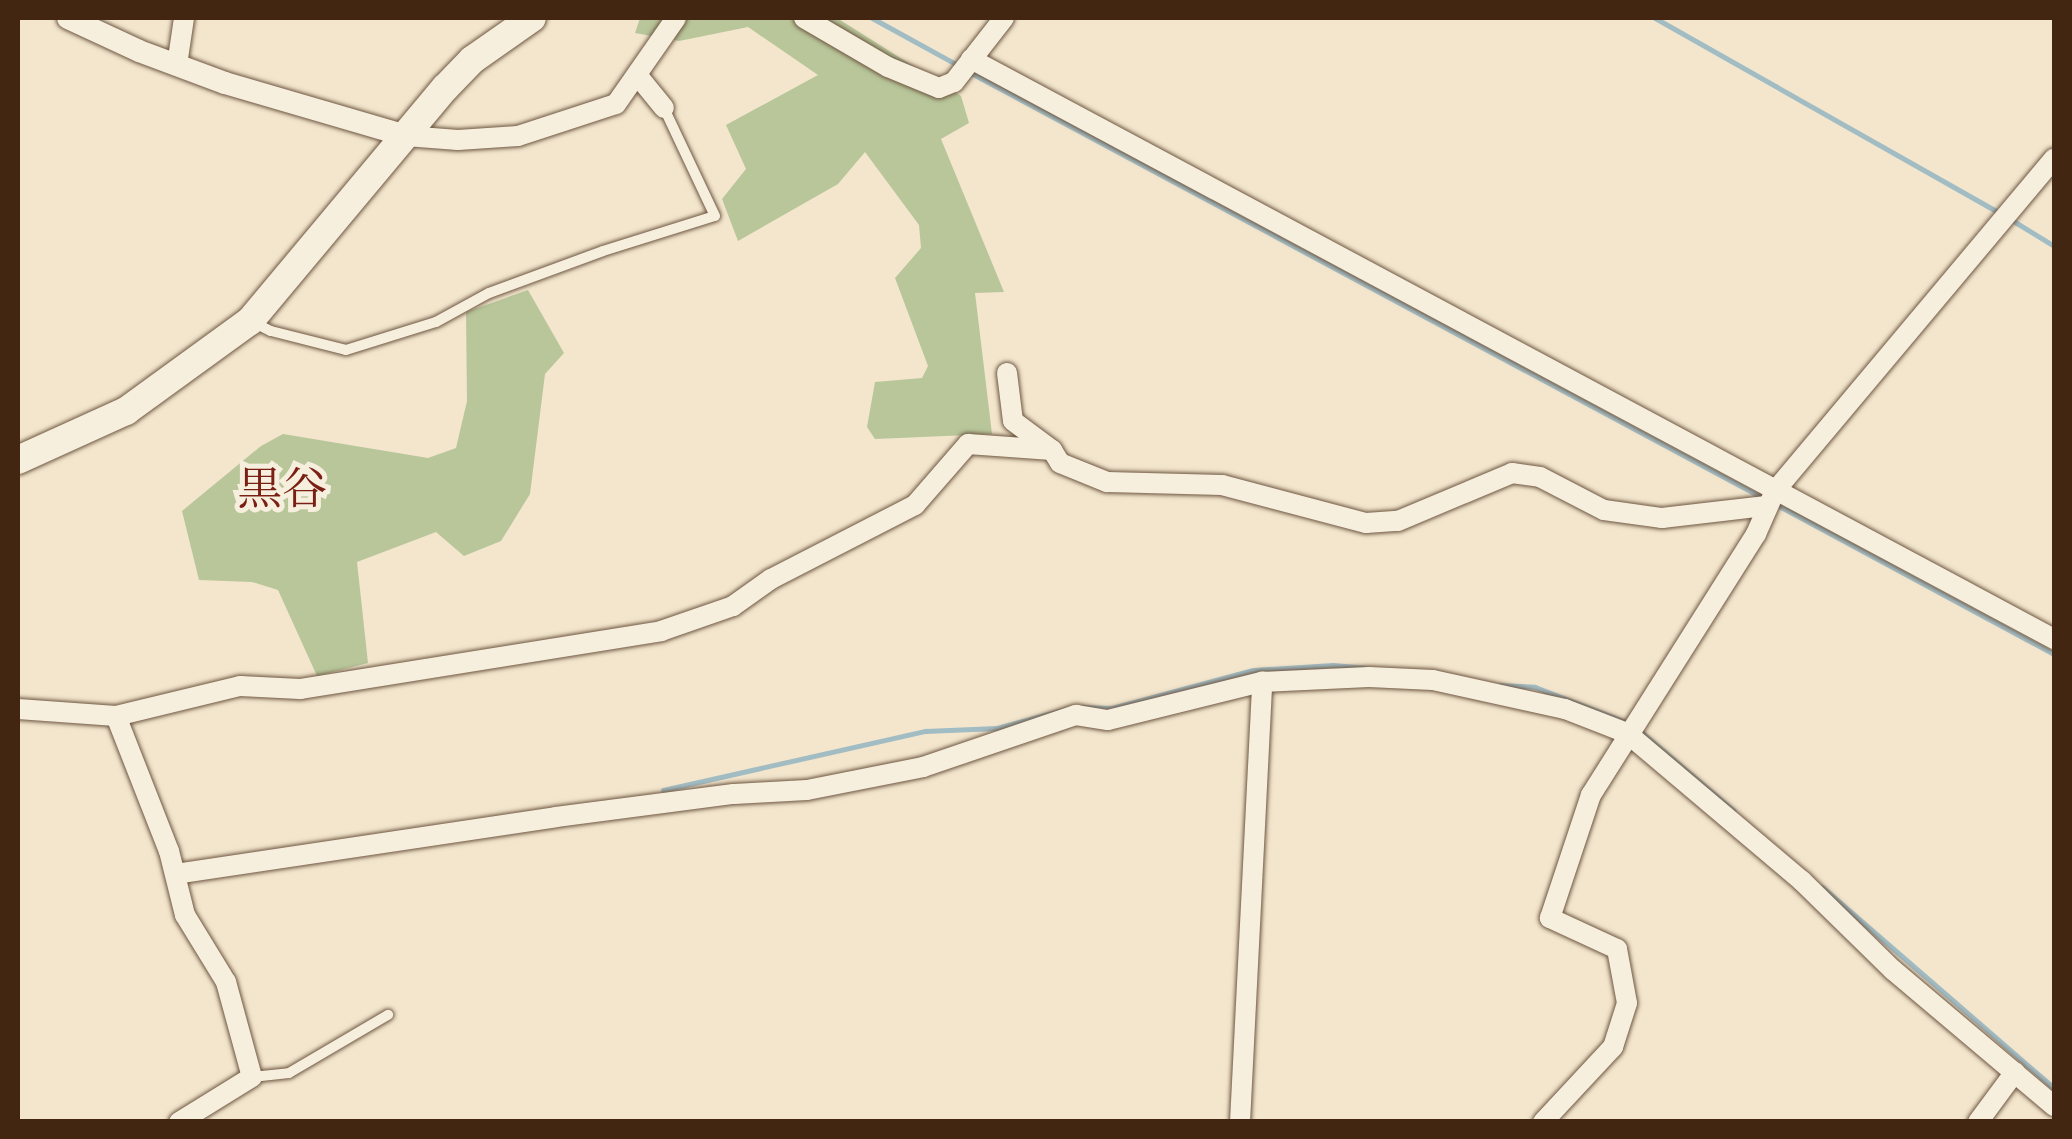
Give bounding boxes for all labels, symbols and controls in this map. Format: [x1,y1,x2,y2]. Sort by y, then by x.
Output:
district label: 黒谷 [237,466,327,520]

